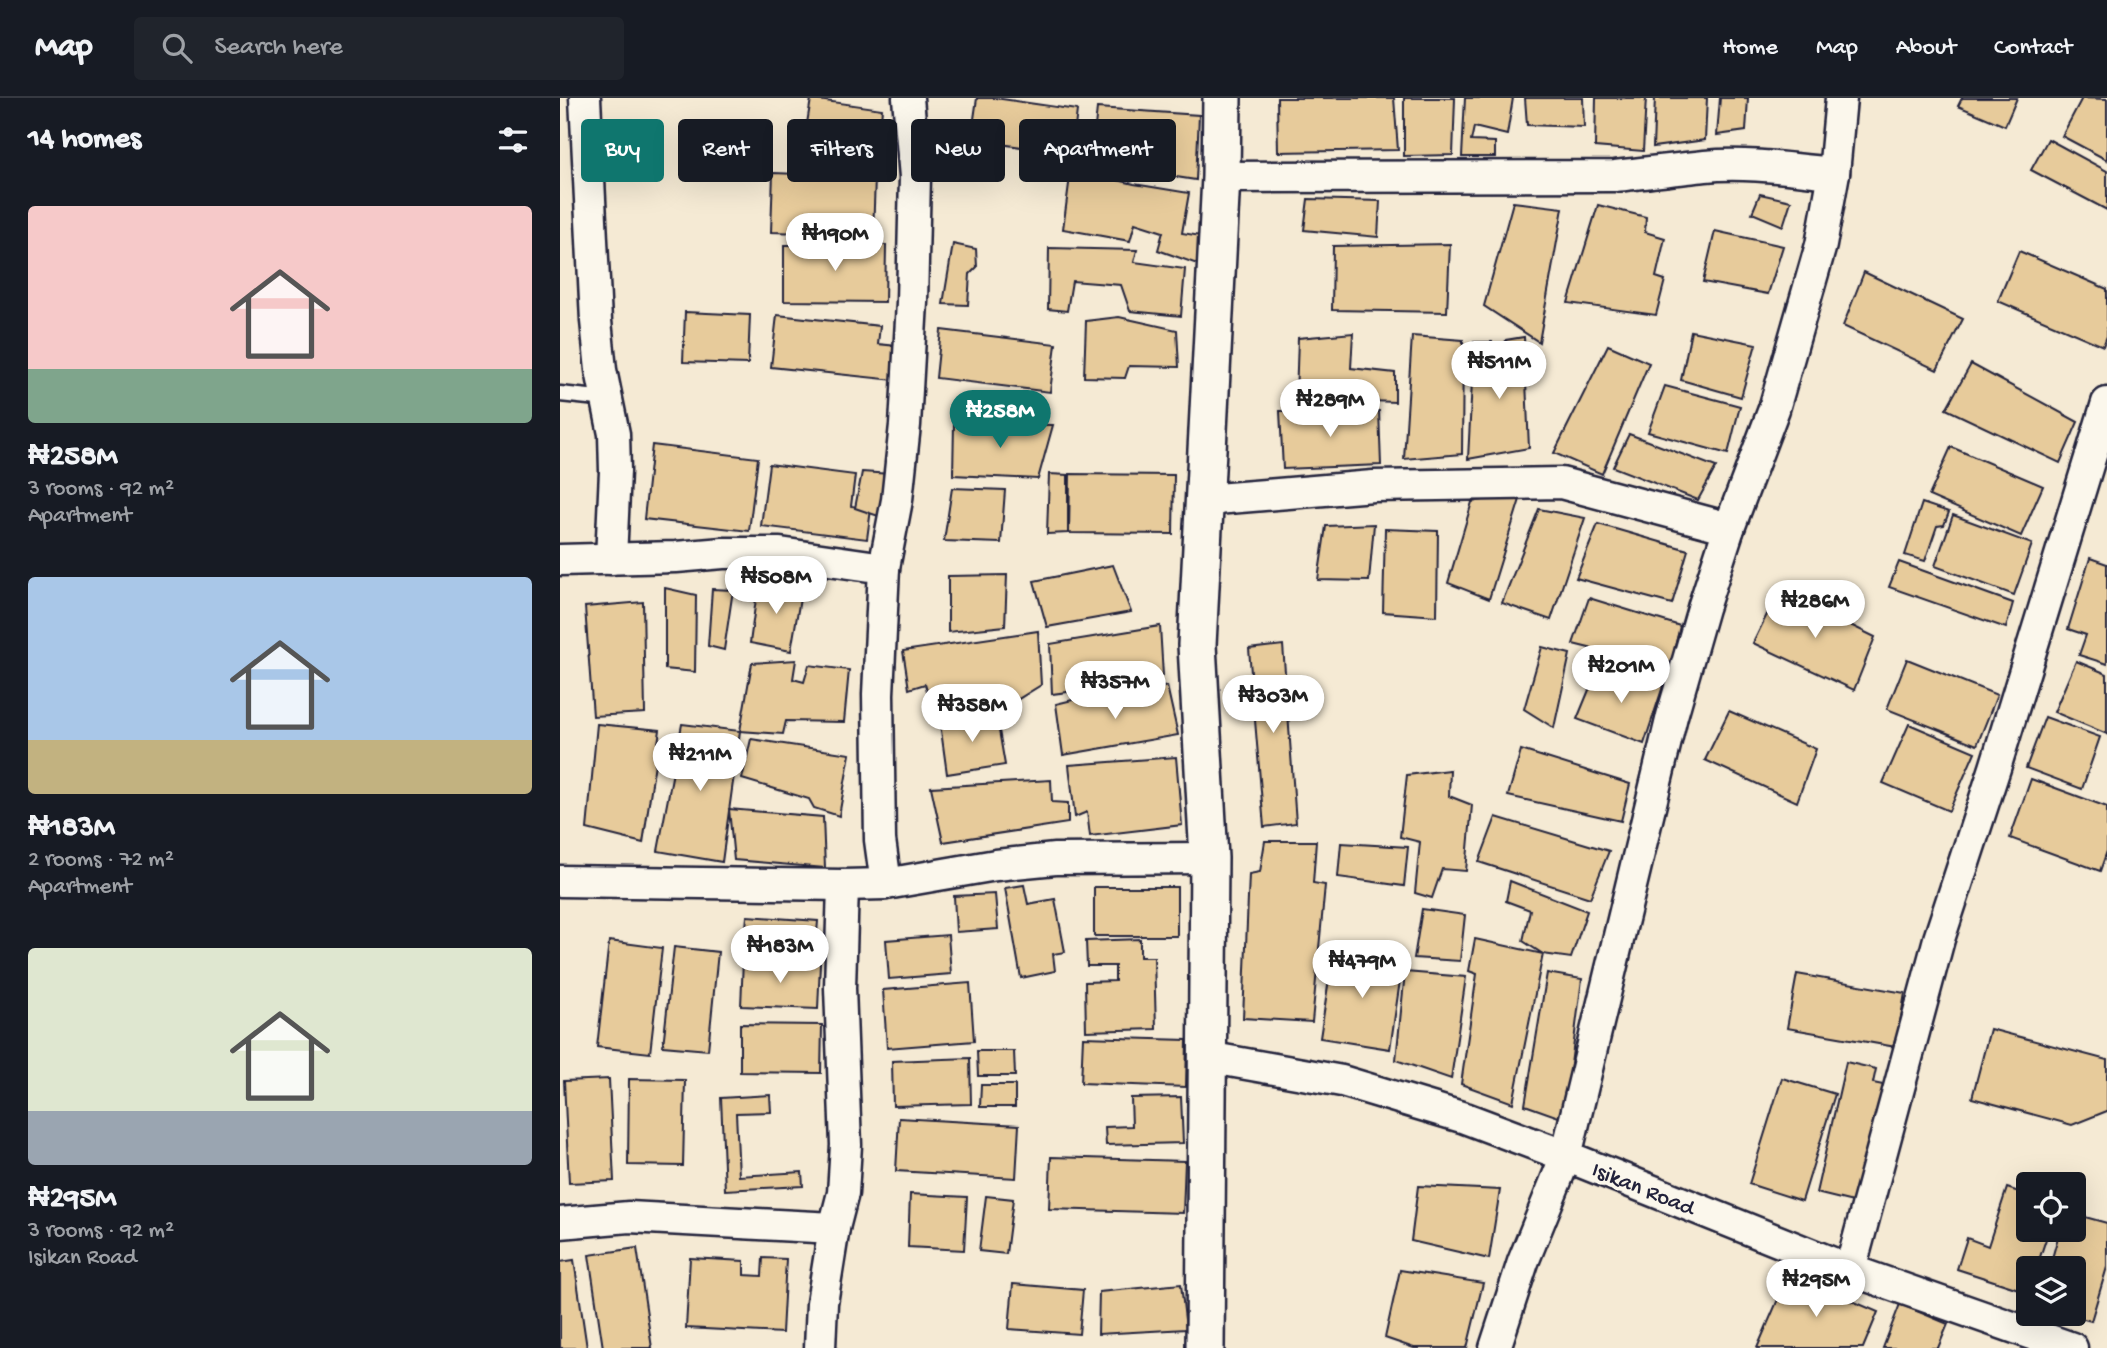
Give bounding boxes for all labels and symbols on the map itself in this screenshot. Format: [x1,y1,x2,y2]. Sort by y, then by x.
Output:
pin: ₦190M [786,214,884,273]
pin: ₦511M [1450,342,1548,401]
pin: ₦289M [1281,380,1379,439]
pin: ₦258M [951,390,1049,450]
pin: ₦508M [727,556,825,616]
pin: ₦286M [1766,580,1864,640]
pin: ₦201M [1572,646,1670,705]
pin: ₦357M [1066,662,1164,721]
pin: ₦303M [1224,676,1322,735]
pin: ₦358M [923,684,1021,744]
pin: ₦211M [651,734,749,793]
pin: ₦183M [731,926,829,985]
pin: ₦479M [1313,940,1411,1000]
street label: Isikan Road [1587,1157,1700,1224]
pin: ₦295M [1767,1260,1865,1319]

